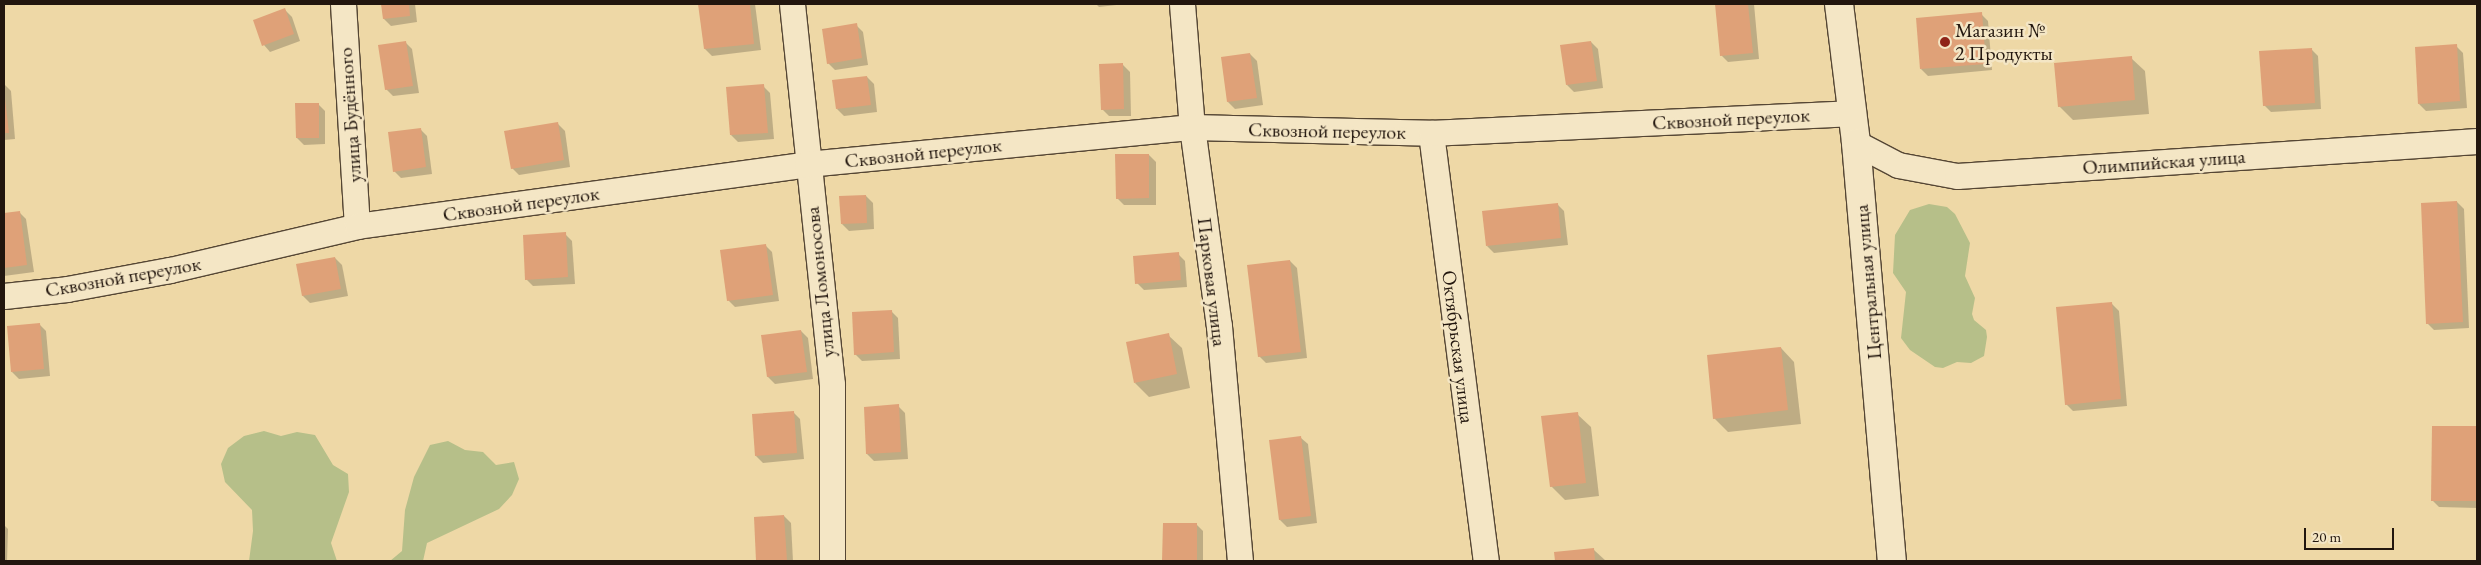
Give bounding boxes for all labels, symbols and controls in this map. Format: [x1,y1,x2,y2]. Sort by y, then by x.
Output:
place label: Магазин № 2 Продукты [1955,19,2053,66]
marker: Магазин № 2 Продукты [1939,36,1951,48]
street label: улица Будённого [333,47,367,183]
street label: Сквозной переулок [1652,103,1810,135]
street label: Сквозной переулок [1248,118,1406,144]
street label: Сквозной переулок [843,133,1003,173]
street label: Олимпийская улица [2082,144,2246,180]
street label: Сквозной переулок [441,181,601,227]
street label: Центральная улица [1849,204,1887,360]
street label: улица Ломоносова [800,205,840,359]
street label: Парковая улица [1192,216,1232,348]
street label: Сквозной переулок [43,251,203,303]
street label: Октябрьская улица [1437,269,1479,425]
scale bar [2306,518,2396,550]
text: 20 m [2312,527,2341,546]

